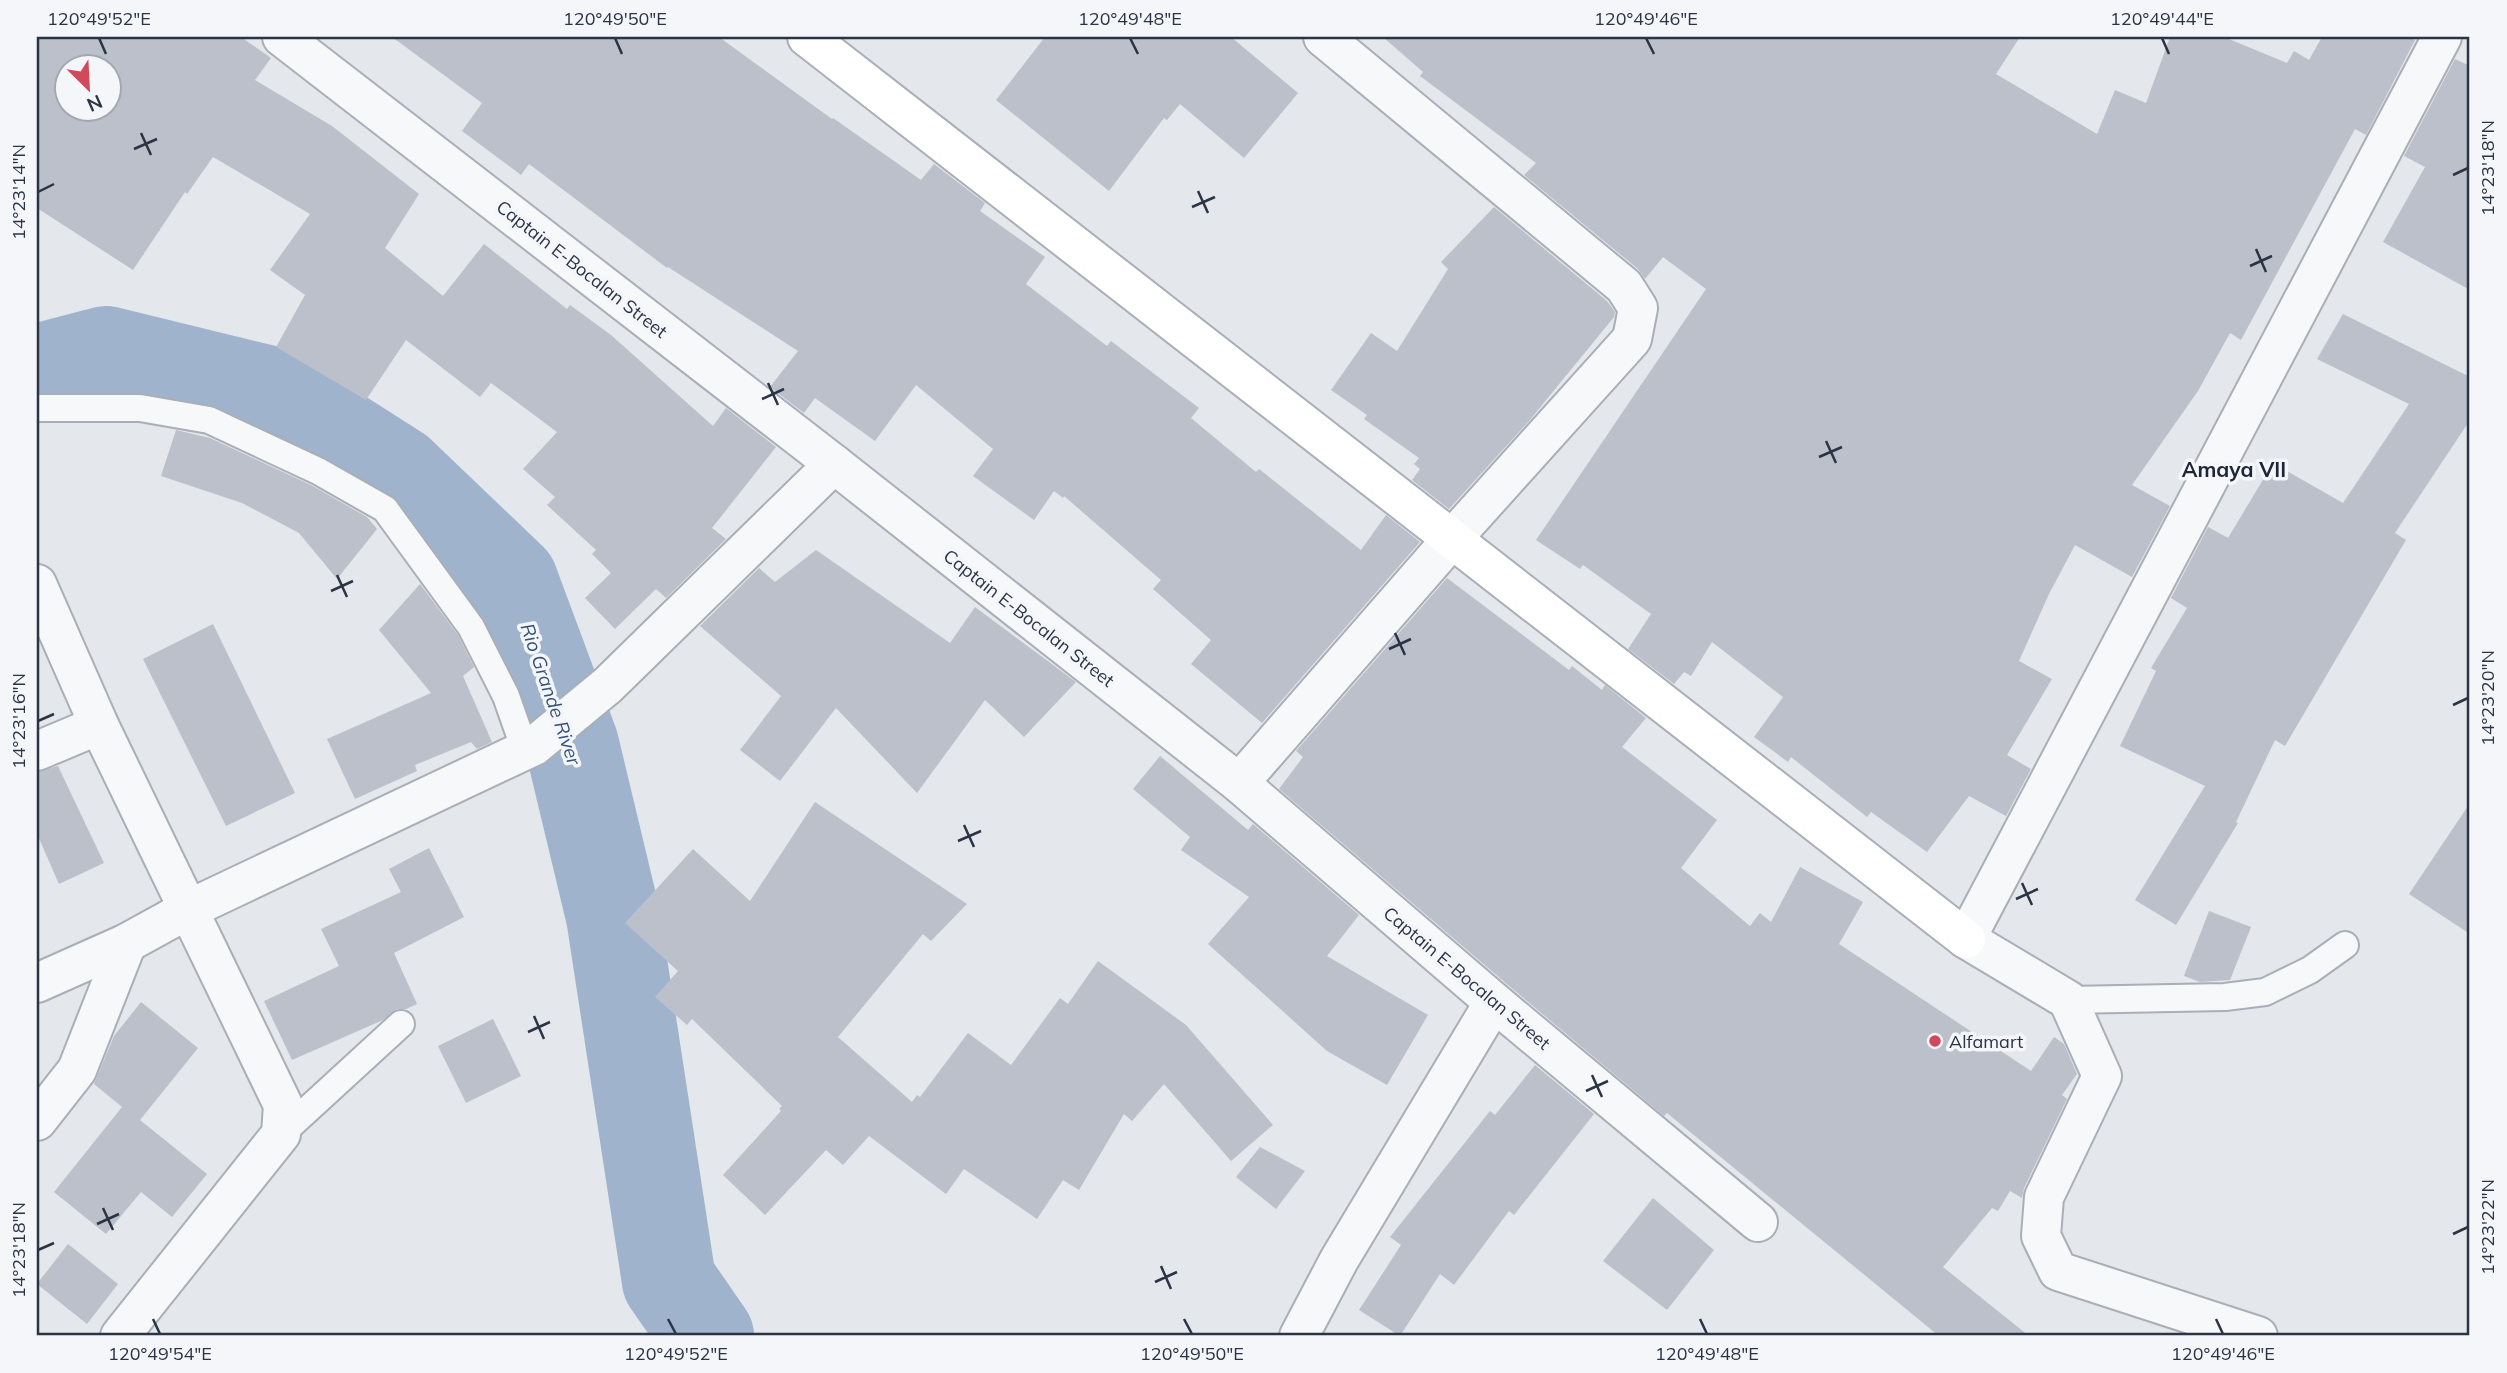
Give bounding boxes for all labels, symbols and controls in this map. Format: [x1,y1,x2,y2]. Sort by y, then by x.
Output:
text: 120°49'52"E [47,7,151,30]
text: 120°49'50"E [563,7,667,30]
text: 120°49'48"E [1078,7,1182,30]
text: 120°49'46"E [1594,7,1698,30]
text: 120°49'44"E [2110,7,2214,30]
north arrow [52,52,122,122]
text: N [83,90,106,117]
text: 14°23'18"N [2476,120,2499,216]
text: 14°23'14"N [7,144,30,240]
street label: Captain E-Bocalan Street [492,195,672,343]
district label: Amaya VII [2182,456,2286,482]
street label: Captain E-Bocalan Street [939,544,1119,692]
water label: Rio Grande River [516,620,587,769]
text: 14°23'20"N [2476,650,2499,746]
text: 14°23'16"N [7,673,30,769]
street label: Captain E-Bocalan Street [1379,901,1555,1055]
place label: Alfamart [1949,1030,2023,1053]
marker: Alfamart [1927,1033,1943,1049]
text: 14°23'22"N [2476,1179,2499,1275]
text: 14°23'18"N [7,1202,30,1298]
text: 120°49'54"E [108,1342,212,1365]
text: 120°49'52"E [624,1342,728,1365]
text: 120°49'50"E [1140,1342,1244,1365]
text: 120°49'48"E [1655,1342,1759,1365]
text: 120°49'46"E [2171,1342,2275,1365]

